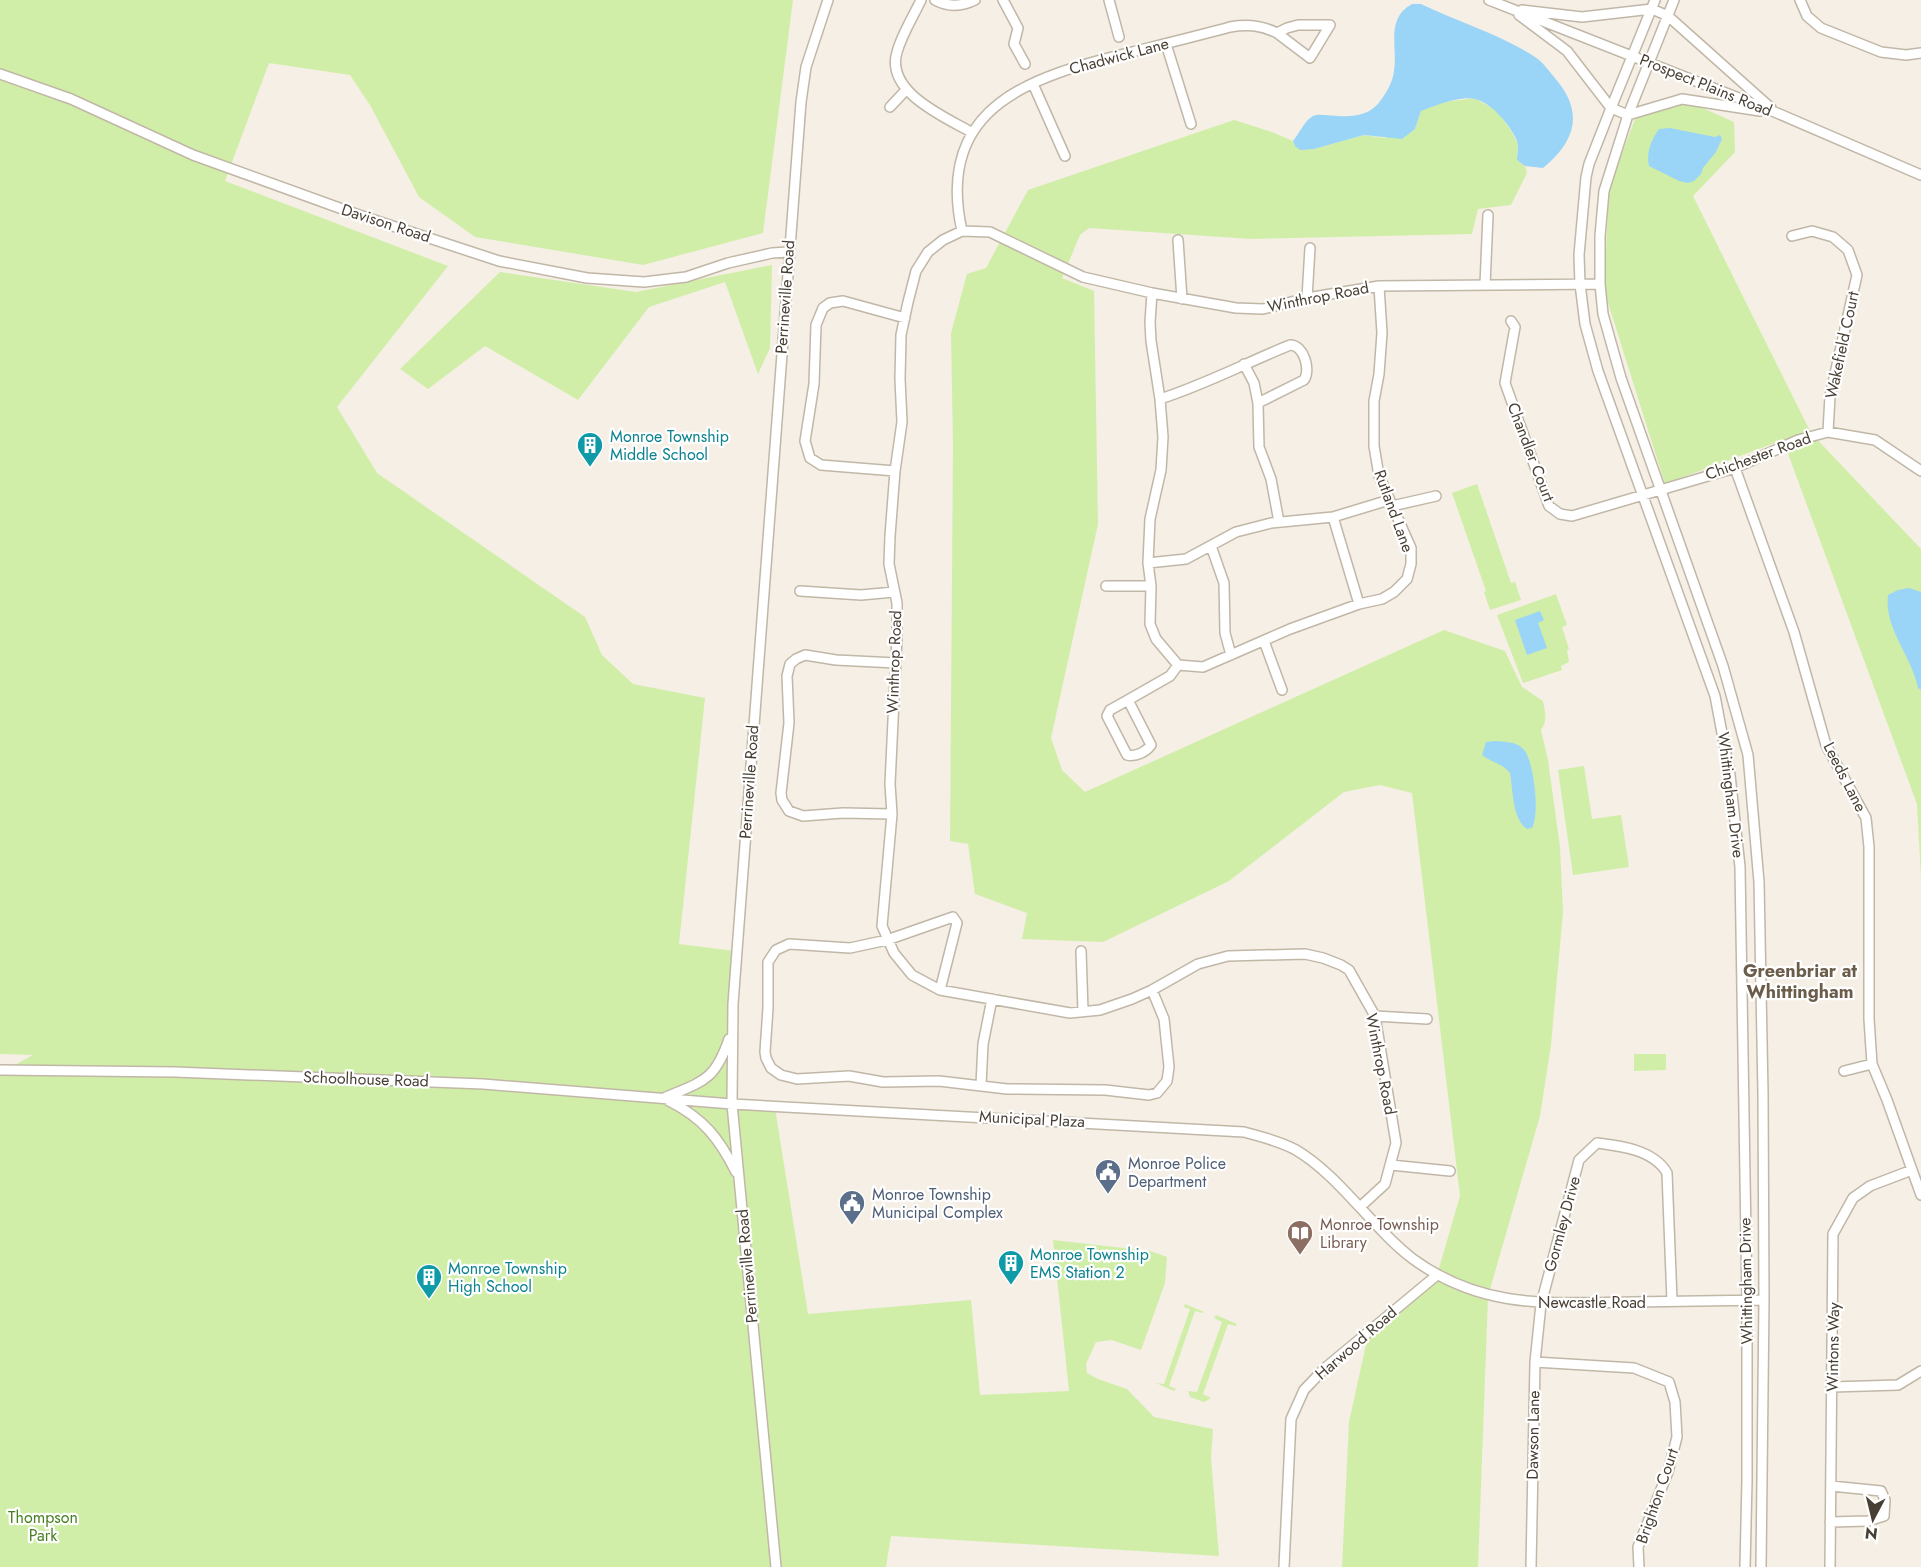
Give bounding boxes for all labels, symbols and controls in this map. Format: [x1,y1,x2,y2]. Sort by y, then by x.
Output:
street label: Chadwick Lane [1067,32,1171,80]
street label: Prospect Plains Road [1636,48,1776,122]
street label: Davison Road [338,198,434,248]
street label: Perrineville Road [770,239,800,355]
street label: Winthrop Road [1265,276,1371,318]
street label: Wakefield Court [1819,289,1865,401]
street label: Chandler Court [1502,399,1560,505]
place label: Monroe Township Middle School [610,425,729,466]
street label: Chichester Road [1702,426,1814,486]
building icon: Monroe Township Middle School [575,430,605,468]
street label: Rutland Lane [1368,466,1420,556]
street label: Winthrop Road [881,610,907,714]
street label: Perrineville Road [734,724,764,840]
street label: Whittingham Drive [1712,731,1750,859]
street label: Leeds Lane [1818,738,1872,816]
district label: Greenbriar at Whittingham [1743,958,1857,1005]
street label: Winthrop Road [1360,1011,1402,1117]
street label: Schoolhouse Road [303,1065,429,1093]
street label: Municipal Plaza [978,1105,1086,1133]
place label: Monroe Police Department [1128,1152,1226,1193]
public building icon: Monroe Police Department [1093,1157,1123,1195]
street label: Gormley Drive [1538,1174,1586,1274]
place label: Monroe Township Municipal Complex [872,1183,1003,1224]
public building icon: Monroe Township Municipal Complex [837,1188,867,1226]
street label: Perrineville Road [731,1208,763,1324]
place label: Monroe Township Library [1320,1213,1439,1254]
street label: Whittingham Drive [1733,1217,1759,1345]
library icon: Monroe Township Library [1285,1218,1315,1256]
place label: Monroe Township EMS Station 2 [1030,1243,1149,1284]
building icon: Monroe Township EMS Station 2 [996,1248,1026,1286]
place label: Monroe Township High School [448,1257,567,1298]
building icon: Monroe Township High School [414,1262,444,1300]
street label: Newcastle Road [1538,1291,1646,1314]
street label: Harwood Road [1310,1301,1402,1385]
street label: Wintons Way [1821,1301,1845,1392]
street label: Dawson Lane [1521,1390,1545,1480]
street label: Brighton Court [1630,1445,1684,1547]
north arrow [1843,1489,1903,1549]
park label: Thompson Park [8,1506,78,1547]
text: N [1864,1521,1879,1546]

